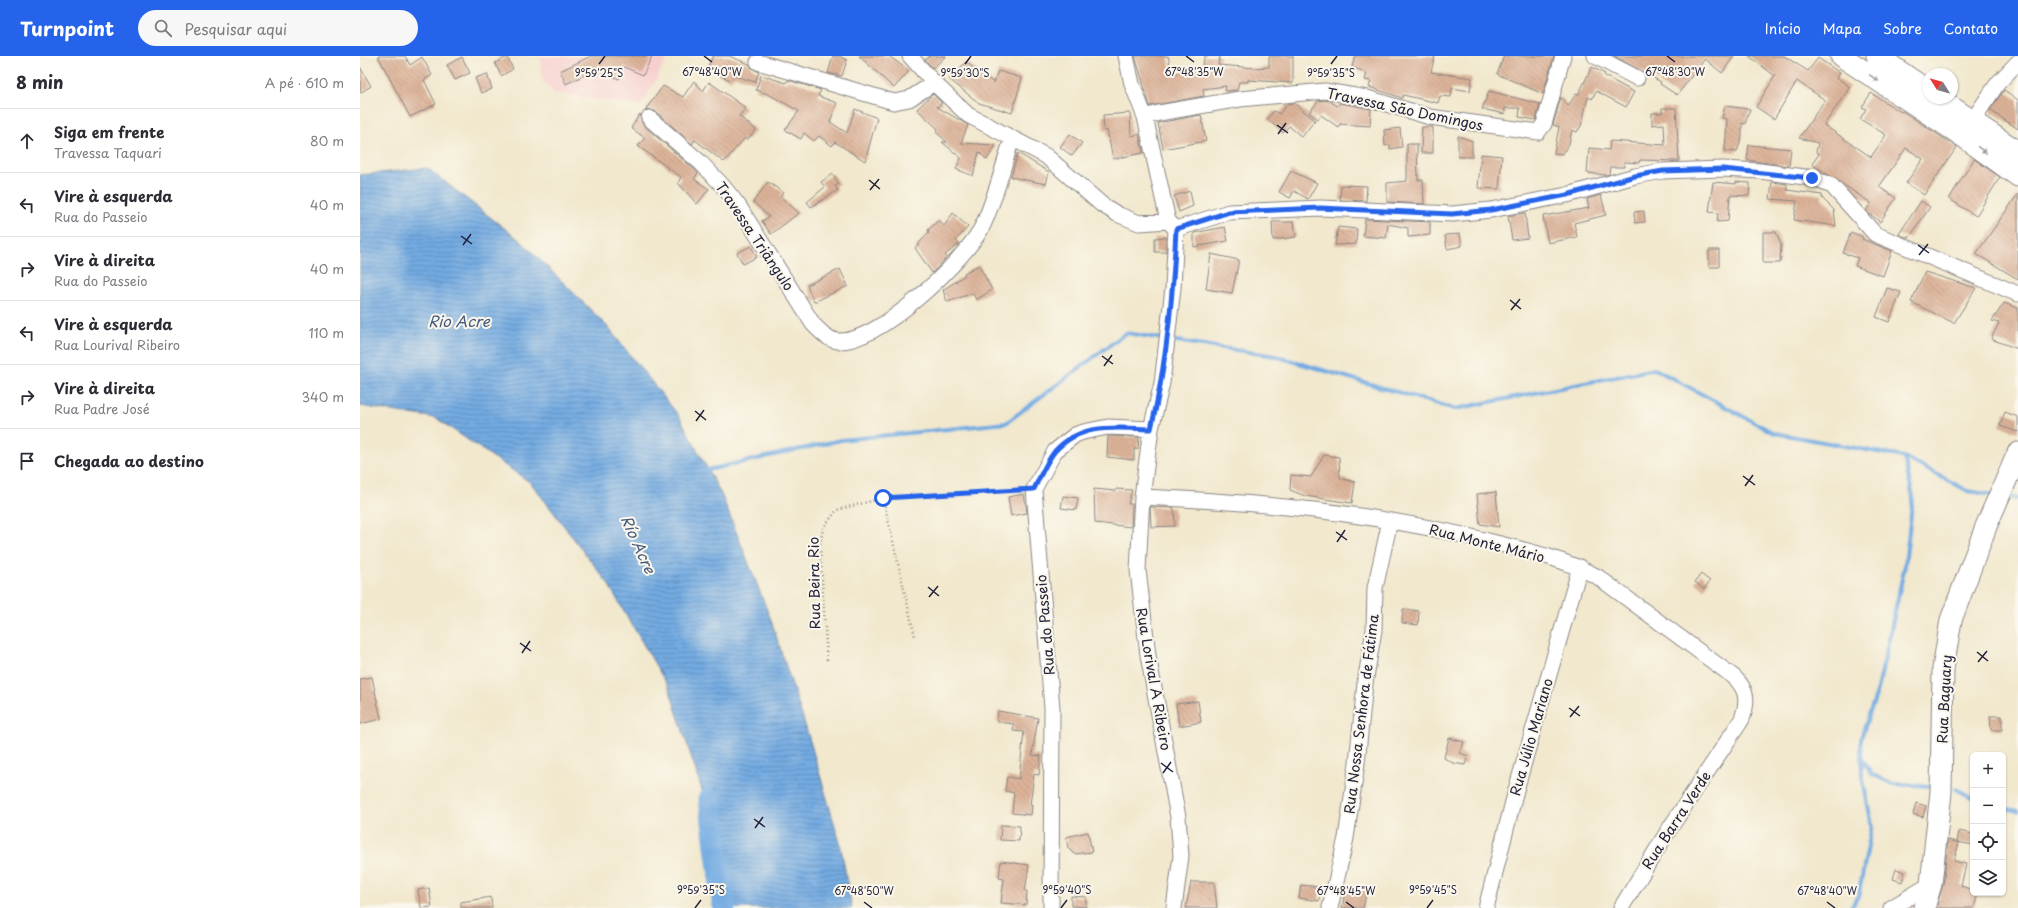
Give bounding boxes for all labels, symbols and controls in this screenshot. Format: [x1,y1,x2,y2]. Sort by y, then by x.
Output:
search box [138,10,418,46]
text: Turnpoint [20,14,114,42]
icon: search [152,17,174,39]
text: Pesquisar aqui [184,17,287,40]
text: Início [1765,18,1801,39]
text: Mapa [1823,18,1861,39]
text: Sobre [1883,18,1922,39]
text: Contato [1944,18,1998,39]
text: 67°48'40"W [682,64,743,79]
text: 67°48'35"W [1164,64,1224,79]
text: 67°48'30"W [1645,64,1706,79]
text: 9°59'25"S [575,65,623,80]
text: 9°59'30"S [940,65,990,80]
text: 9°59'35"S [1307,65,1355,80]
north arrow [1922,68,1958,104]
text: 8 min [16,69,64,95]
text: A pé · 610 m [265,73,344,92]
one-way arrow [1868,74,1880,81]
street label: Travessa São Domingos [1325,82,1485,136]
text: Siga em frente [54,120,164,143]
icon: ahead [16,130,38,152]
text: 80 m [310,131,344,150]
text: Travessa Taquari [54,143,162,162]
one-way arrow [1976,146,1987,154]
route end [1803,169,1821,187]
street label: Travessa Triângulo [711,177,799,295]
text: Vire à esquerda [54,184,173,207]
icon: left [16,194,38,216]
text: 40 m [310,195,344,214]
text: Rua do Passeio [54,207,148,226]
text: Vire à direita [54,248,155,271]
icon: right [16,258,38,280]
text: 40 m [310,259,344,278]
text: Rua do Passeio [54,271,148,290]
water label: Rio Acre [428,309,491,332]
text: Vire à esquerda [54,312,173,335]
icon: left [16,322,38,344]
text: 110 m [309,323,344,342]
text: Rua Lourival Ribeiro [54,335,180,354]
text: Vire à direita [54,376,155,399]
icon: right [16,386,38,408]
text: 340 m [301,387,344,406]
text: Rua Padre José [54,399,150,418]
text: Chegada ao destino [54,449,204,472]
icon: arrive [16,450,38,472]
route start [874,489,892,507]
water label: Río Acre [616,511,662,578]
street label: Rua Monte Mário [1427,519,1547,568]
street label: Rua Beira Rio [803,536,825,629]
street label: Rua do Passeio [1030,574,1060,676]
street label: Rua Lorival A Ribeiro [1131,606,1177,752]
street label: Rua Nossa Senhora de Fátima [1338,613,1384,815]
street label: Rua Baguary [1931,654,1957,744]
street label: Rua Júlio Mariano [1504,676,1558,798]
map controls [1970,752,2006,896]
button: + [1970,752,2006,788]
street label: Rua Barra Verde [1636,767,1716,873]
button: − [1970,788,2006,824]
button: locate [1970,824,2006,860]
button: layers [1970,860,2006,896]
text: 9°59'35"S [677,882,725,897]
text: 9°59'40"S [1042,882,1092,897]
text: 9°59'45"S [1409,882,1457,897]
text: 67°48'50"W [834,883,895,898]
text: 67°48'45"W [1317,883,1376,898]
text: 67°48'40"W [1797,883,1858,898]

